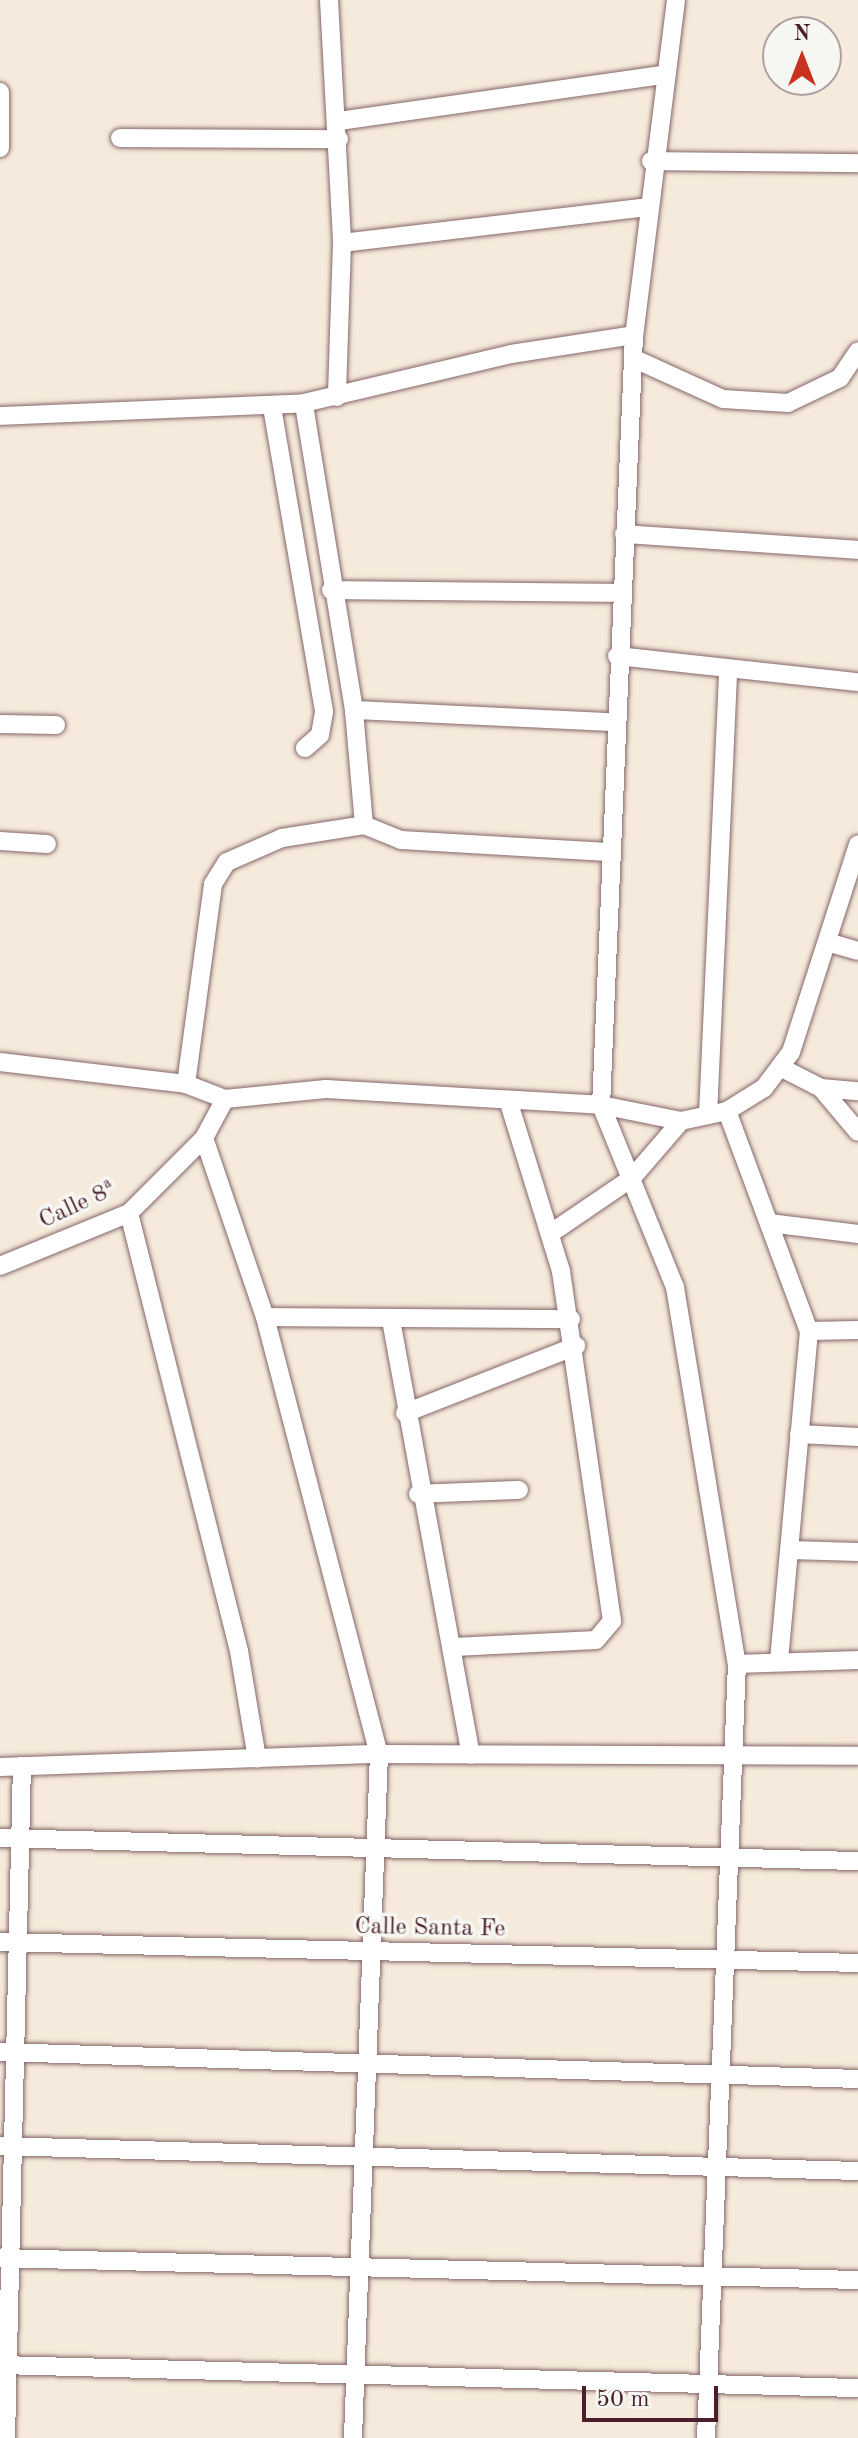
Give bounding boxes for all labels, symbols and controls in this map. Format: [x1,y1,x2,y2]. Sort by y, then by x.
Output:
north arrow [762,16,842,96]
text: N [794,23,810,45]
street label: Calle 8ª [35,1176,121,1236]
street label: Calle Santa Fe [354,1913,506,1945]
scale bar [586,2370,722,2420]
text: 50 m [596,2388,650,2412]

